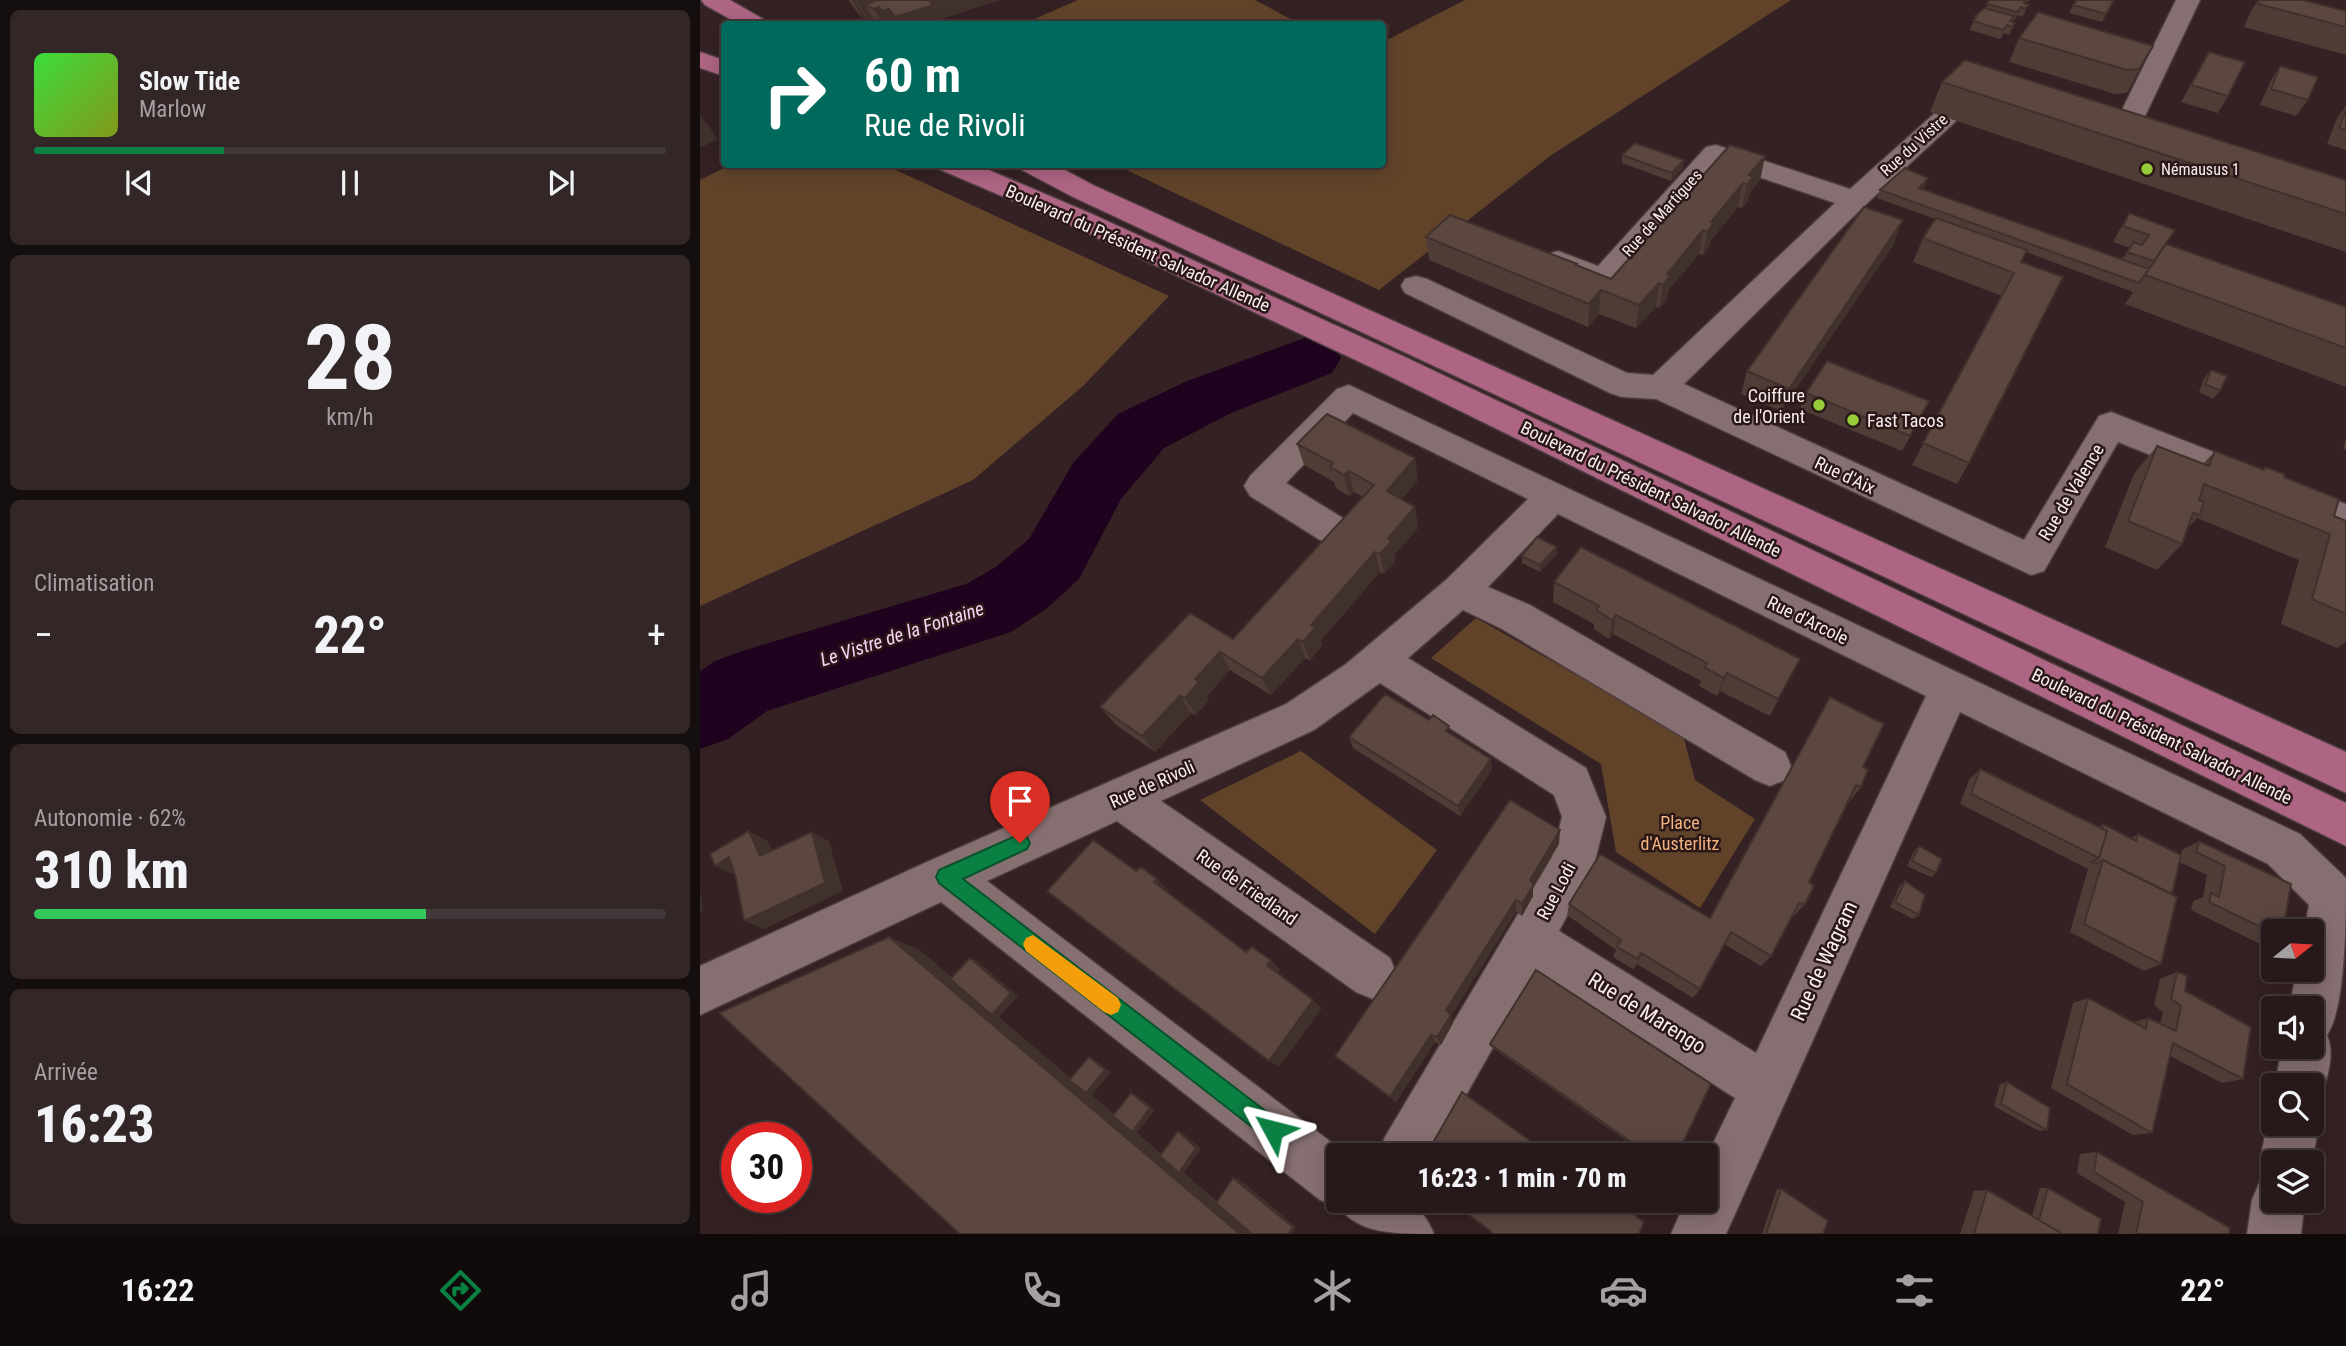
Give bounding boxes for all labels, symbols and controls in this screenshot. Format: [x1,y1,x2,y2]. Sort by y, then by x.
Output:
text: 60 m [864,47,961,104]
icon: right [749,49,840,140]
text: Slow Tide [139,66,240,96]
text: Marlow [139,96,206,123]
text: Rue de Rivoli [864,106,1026,144]
street label: Rue du Vistre [1877,110,1951,180]
place label: Némausus 1 [2161,160,2240,179]
marker: Némausus 1 [2139,161,2155,177]
icon: previous [120,164,158,202]
icon: pause [331,164,369,202]
icon: next [542,164,580,202]
street label: Rue de Martigues [1618,166,1706,260]
street label: Boulevard du Président Salvador Allende [1003,180,1273,316]
text: 28 [304,305,396,411]
place label: Coiffure de l'Orient [1733,385,1805,427]
marker: Coiffure de l'Orient [1811,397,1827,413]
text: km/h [326,404,374,431]
place label: Fast Tacos [1867,410,1944,431]
marker: Fast Tacos [1845,412,1861,428]
street label: Boulevard du Président Salvador Allende [1517,417,1785,561]
street label: Rue de Valence [2034,440,2108,544]
street label: Rue d'Aix [1811,452,1879,498]
text: Climatisation [34,570,154,597]
street label: Rue d'Arcole [1764,591,1852,649]
water label: Le Vistre de la Fontaine [817,597,987,671]
text: 22° [313,605,387,666]
text: − [34,613,53,657]
text: + [647,613,666,657]
street label: Boulevard du Président Salvador Allende [2028,664,2296,808]
street label: Rue de Rivoli [1106,756,1198,812]
pin [990,771,1050,843]
icon: arrive [1001,782,1039,820]
text: Autonomie · 62% [34,805,186,832]
park label: Place d'Austerlitz [1641,812,1720,854]
text: 310 km [34,840,189,901]
street label: Rue de Friedland [1193,845,1301,929]
street label: Rue Lodi [1532,859,1580,923]
street label: Rue de Wagram [1786,897,1862,1025]
north arrow [2261,919,2324,982]
map controls [2261,919,2324,1213]
street label: Rue de Marengo [1584,967,1710,1059]
button: sound [2261,996,2324,1059]
text: Arrivée [34,1059,98,1086]
button: search [2261,1073,2324,1136]
position arrow [1236,1093,1310,1167]
text: 16:23 [34,1094,154,1155]
speed limit sign: 30 [721,1122,812,1213]
button: layers [2261,1150,2324,1213]
text: 16:23 · 1 min · 70 m [1417,1163,1627,1193]
icon: directions [436,1266,485,1315]
icon: music [727,1266,776,1315]
icon: phone [1017,1266,1066,1315]
icon: climate [1308,1266,1357,1315]
icon: car [1599,1266,1648,1315]
icon: filters [1890,1266,1939,1315]
text: 16:22 [121,1271,194,1309]
text: 22° [2180,1271,2225,1309]

